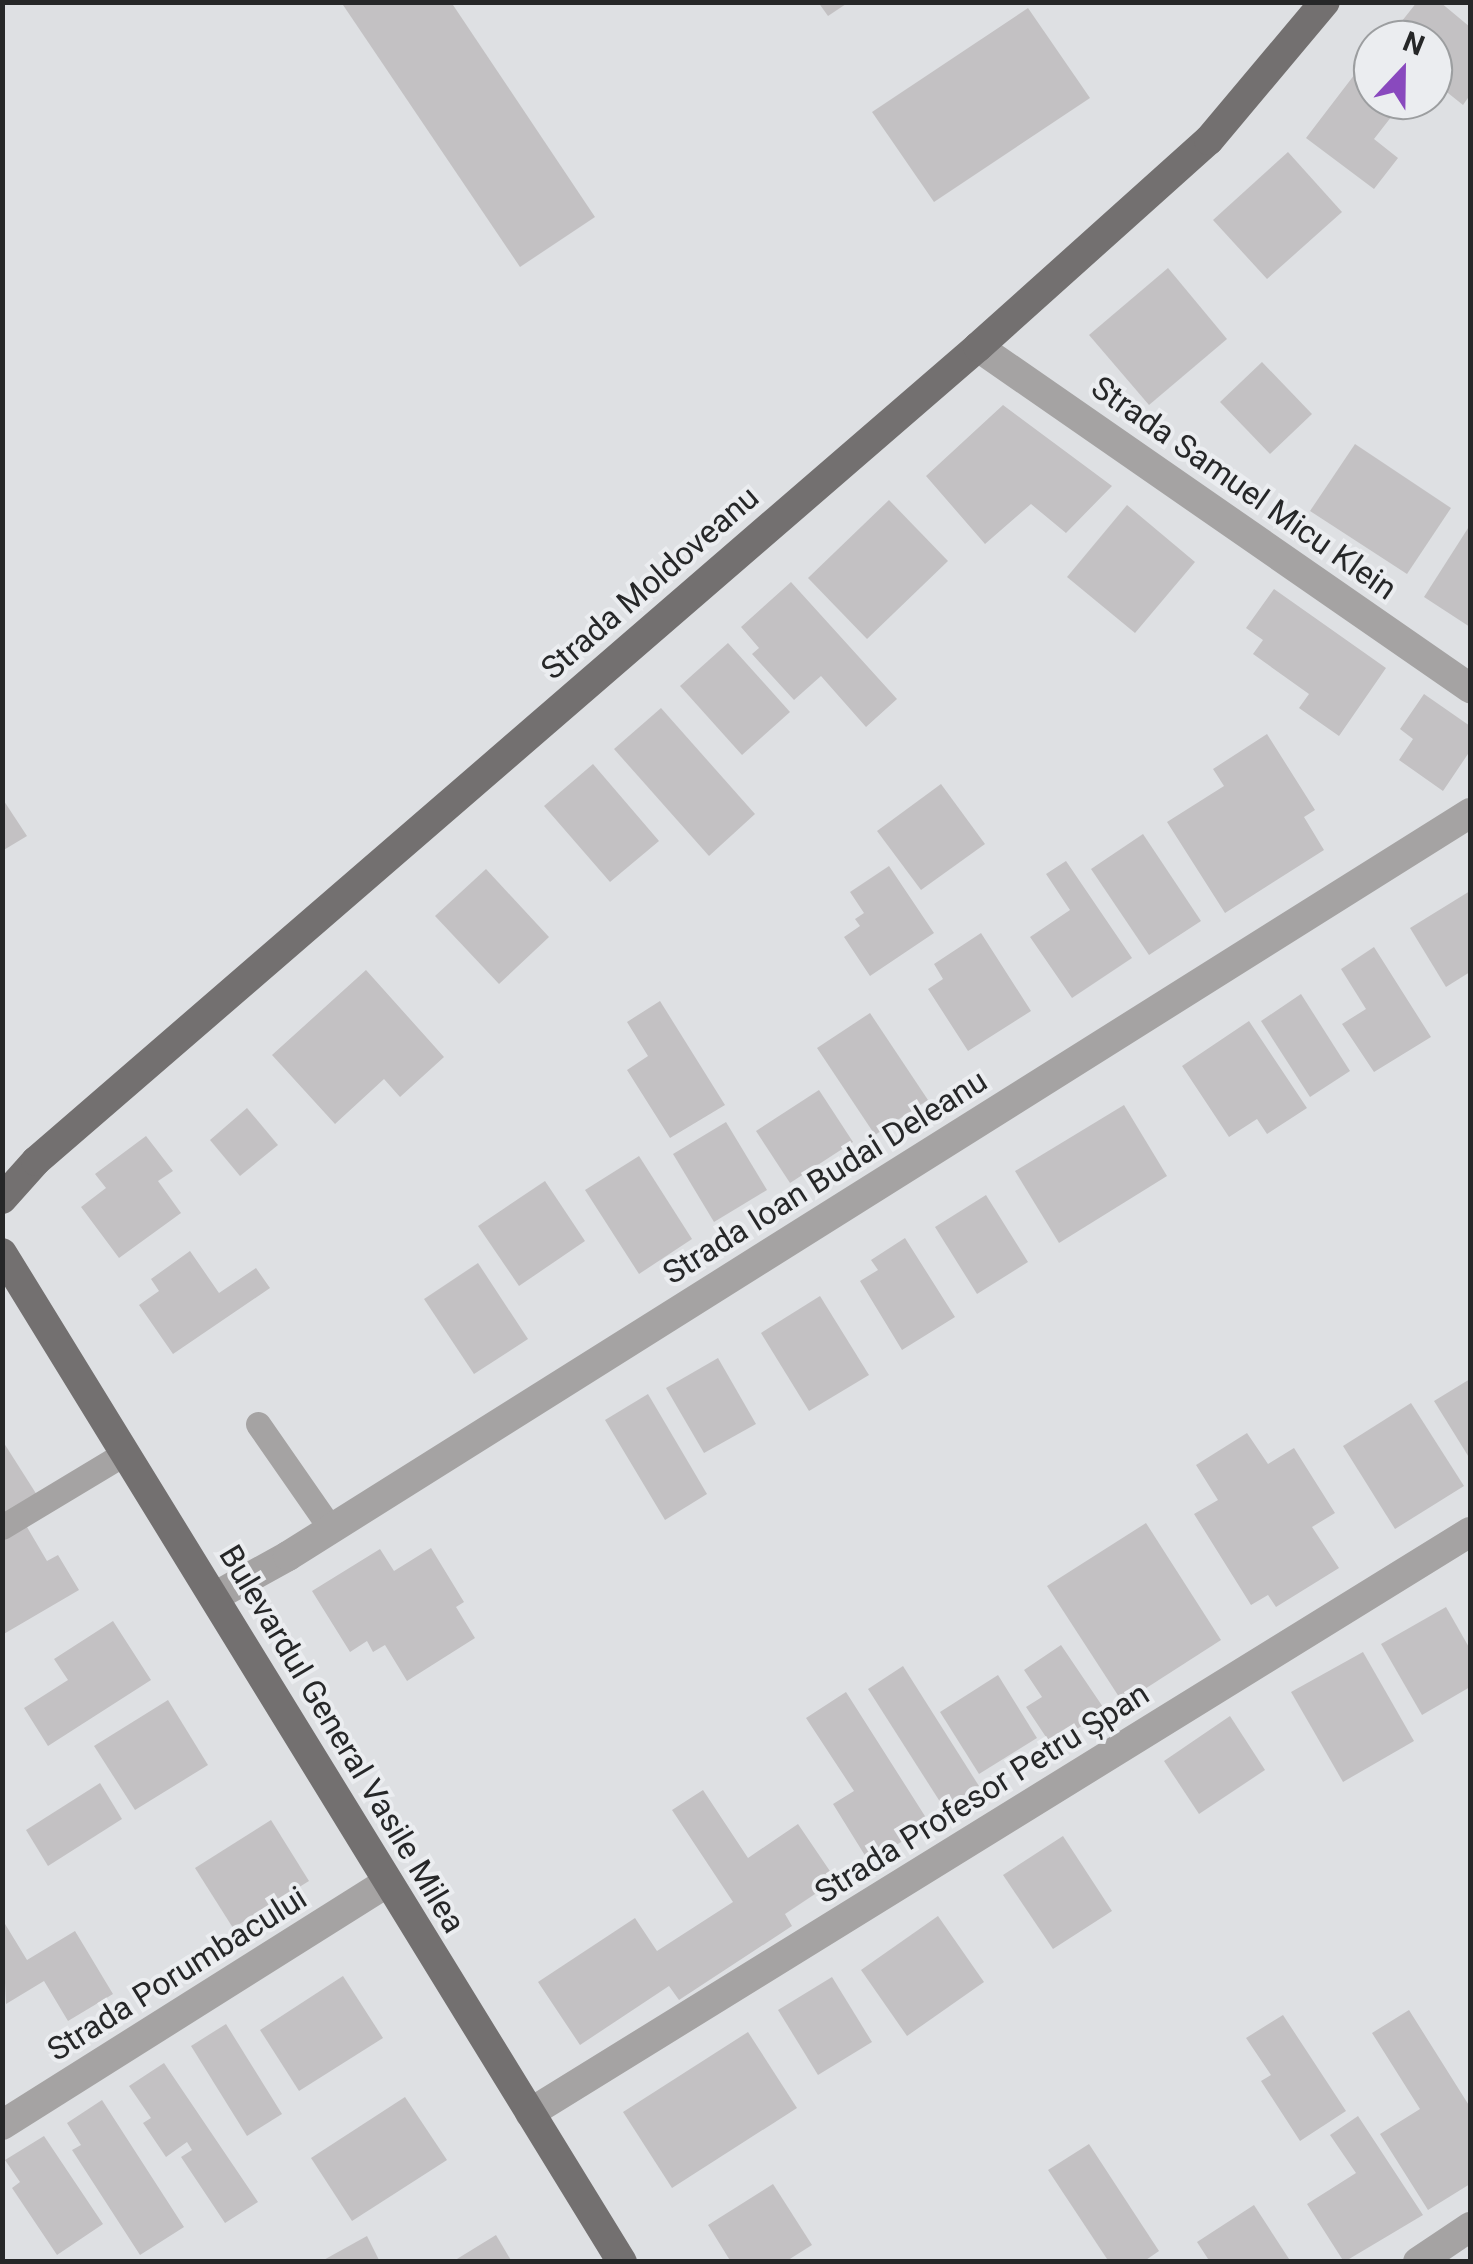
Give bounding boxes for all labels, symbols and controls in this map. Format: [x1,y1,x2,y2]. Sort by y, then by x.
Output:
north arrow [1353,20,1453,120]
text: N [1398,25,1429,63]
street label: Strada Samuel Micu Klein [1084,368,1404,608]
street label: Strada Moldoveanu [533,478,767,688]
street label: Strada Ioan Budai Deleanu [656,1061,994,1293]
street label: Bulevardul General Vasile Milea [211,1538,473,1940]
street label: Strada Profesor Petru Șpan [808,1674,1156,1912]
street label: Strada Porumbacului [40,1879,314,2069]

